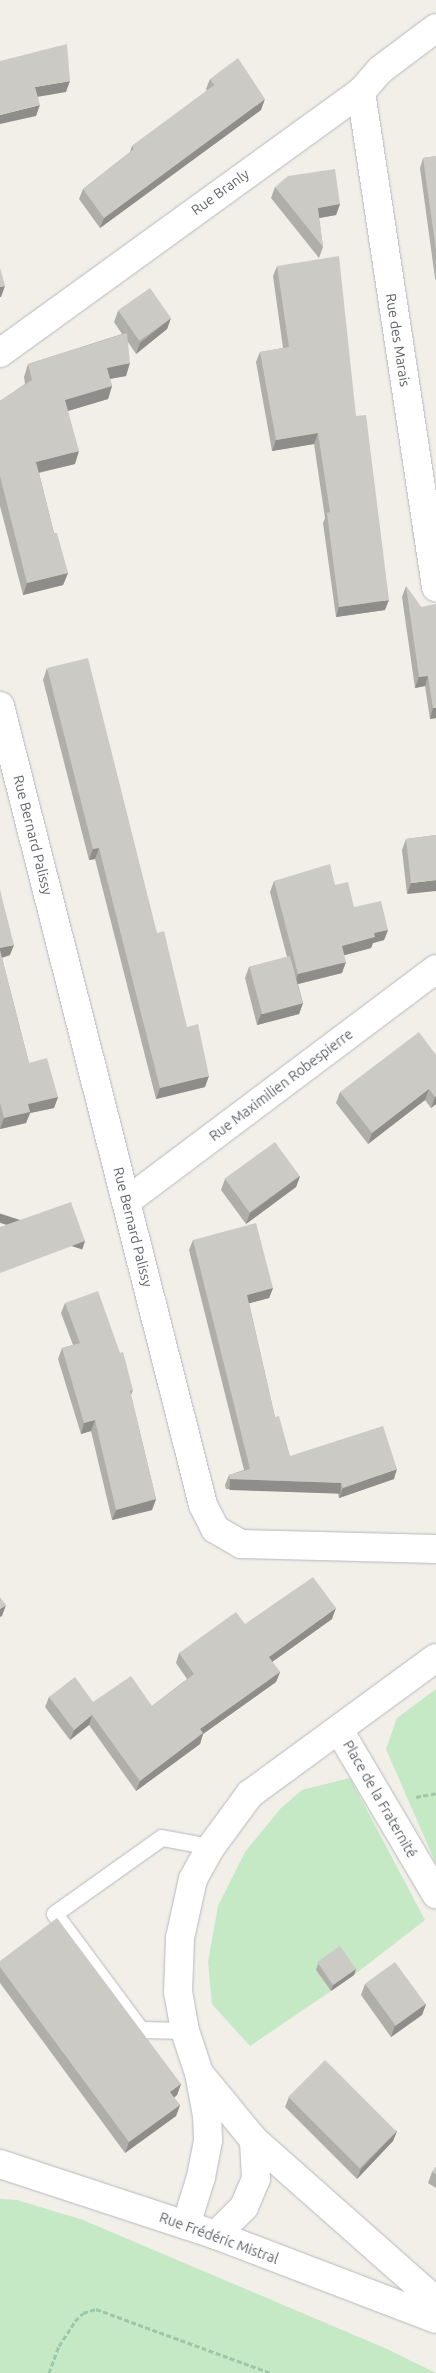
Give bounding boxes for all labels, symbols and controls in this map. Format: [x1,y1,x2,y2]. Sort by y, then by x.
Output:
street label: Rue Branly [188,165,252,219]
street label: Rue des Marais [382,292,414,388]
street label: Rue Bernard Palissy [10,773,56,897]
street label: Rue Maximilien Robespierre [206,1025,356,1145]
street label: Rue Bernard Palissy [110,1165,156,1289]
street label: Place de la Fraternité [340,1737,420,1861]
street label: Rue Frédéric Mistral [157,2209,281,2267]

